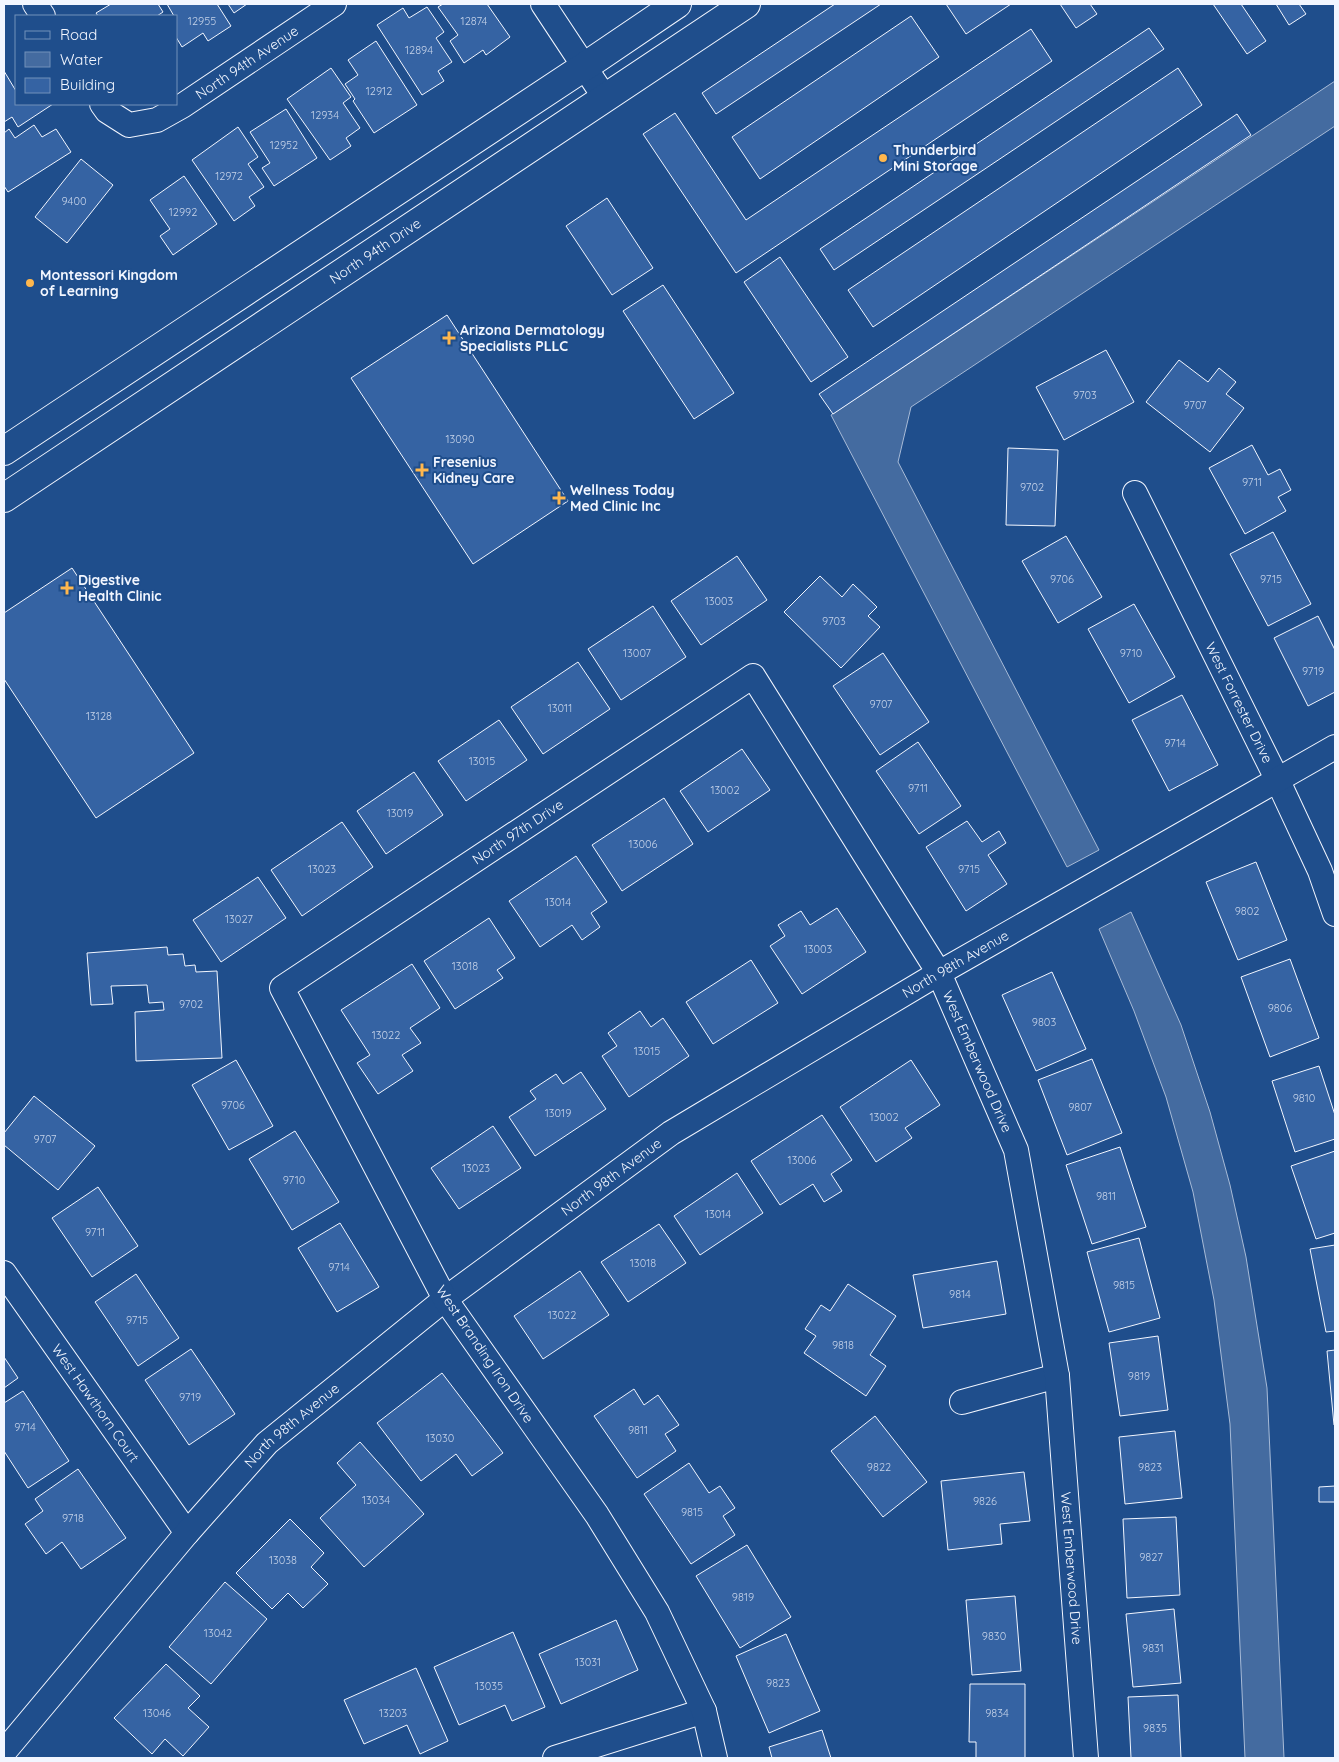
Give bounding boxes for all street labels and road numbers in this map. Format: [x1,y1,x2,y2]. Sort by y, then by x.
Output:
street label: North 94th Avenue [192,21,302,103]
street label: North 94th Drive [326,214,424,288]
street label: West Forrester Drive [1201,639,1277,766]
street label: North 97th Drive [469,795,567,868]
street label: North 98th Avenue [899,926,1012,1002]
street label: West Emberwood Drive [939,988,1016,1135]
street label: North 98th Avenue [557,1134,665,1220]
street label: West Branding Iron Drive [432,1282,538,1426]
street label: West Hawthorn Court [48,1340,143,1466]
street label: North 98th Avenue [240,1379,343,1471]
street label: West Emberwood Drive [1057,1491,1086,1645]

